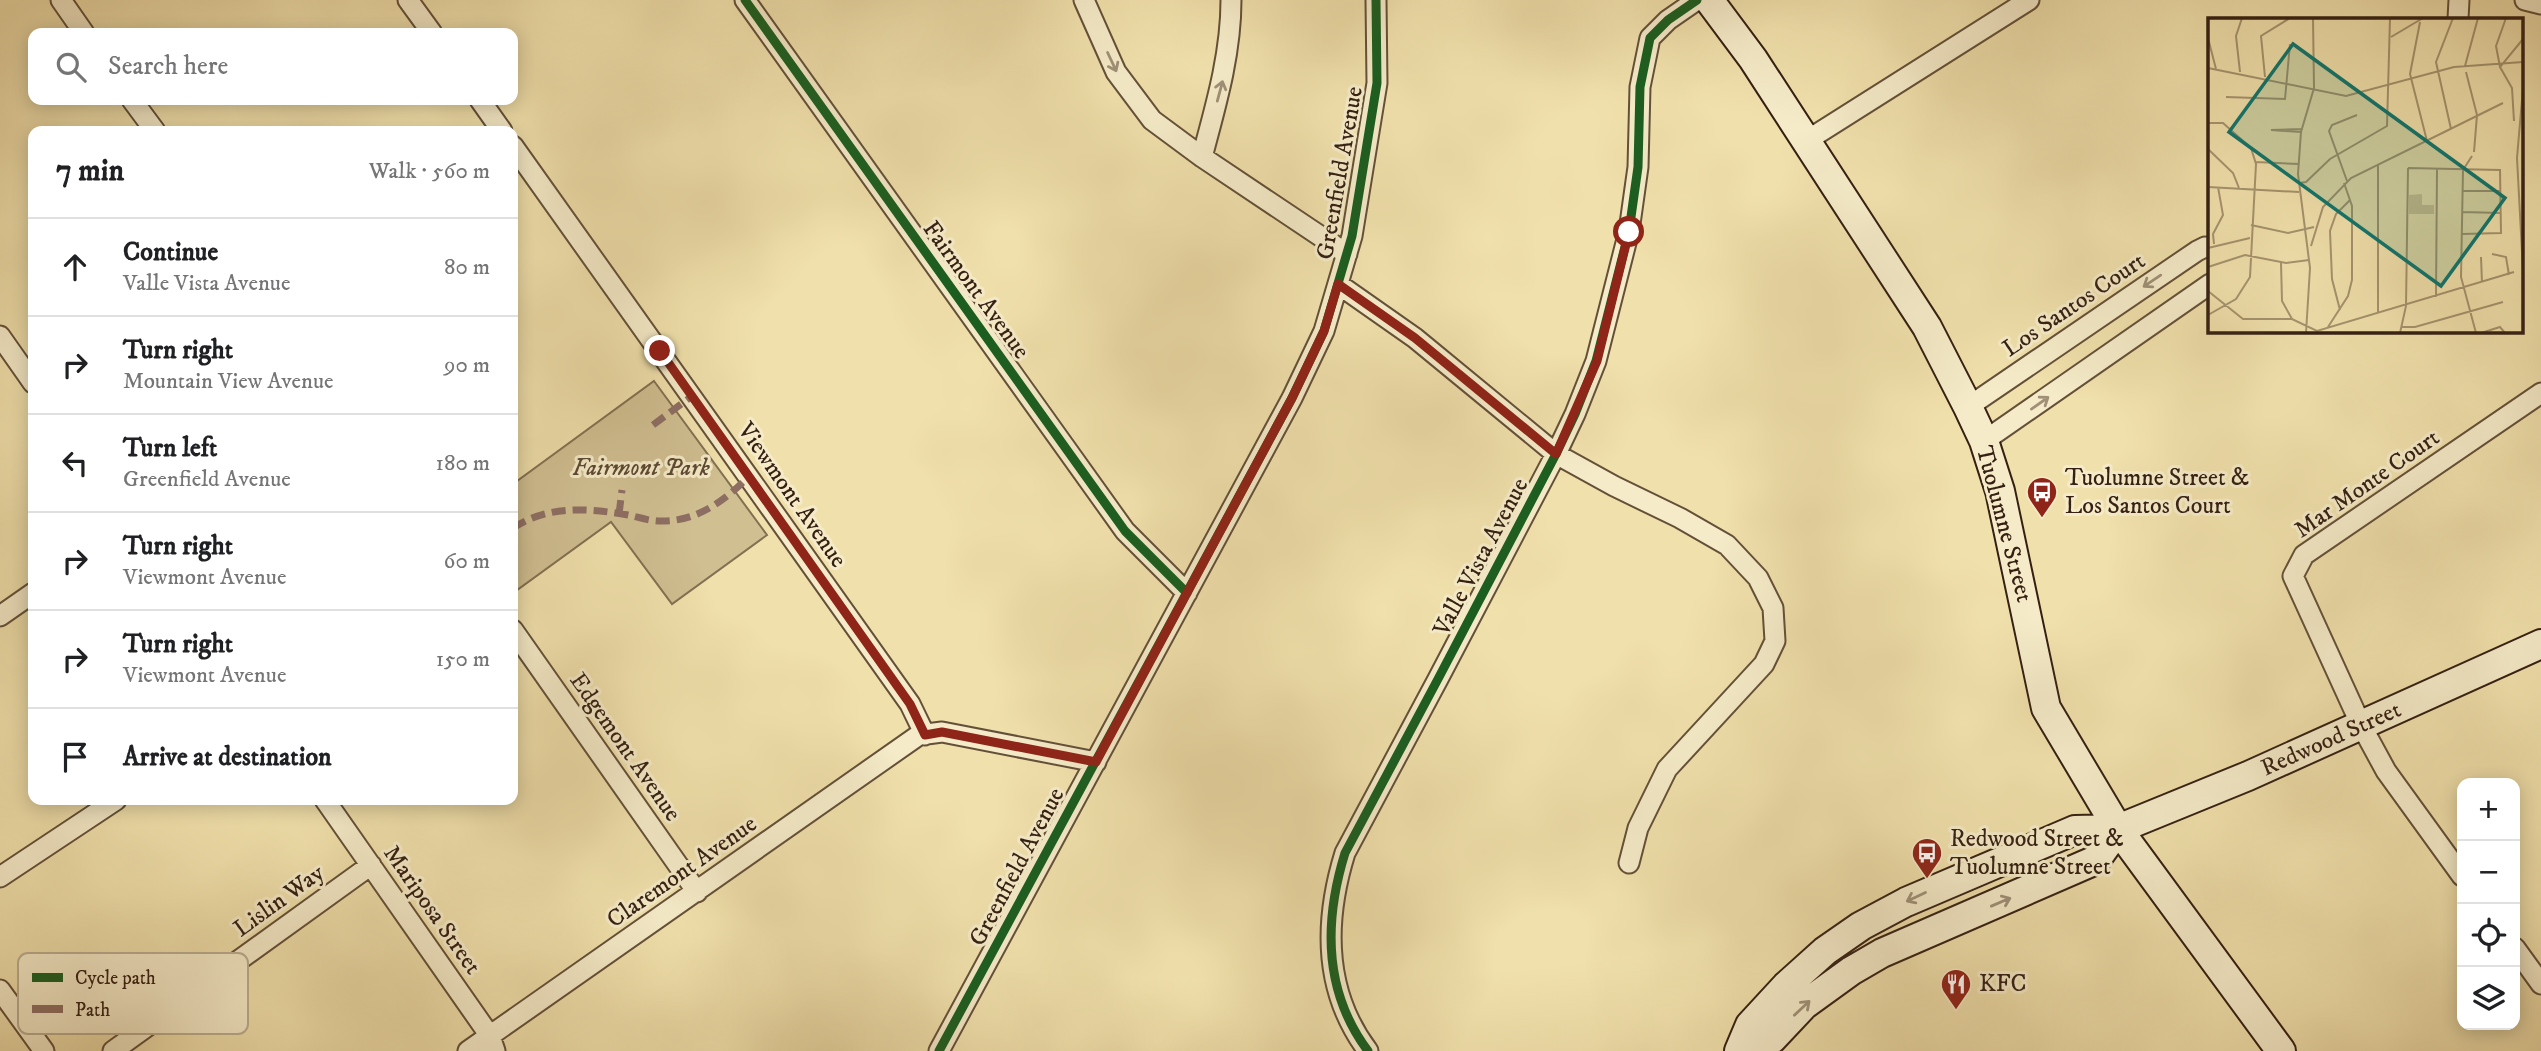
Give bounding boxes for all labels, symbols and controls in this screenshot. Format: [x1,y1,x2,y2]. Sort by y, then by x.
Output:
inset map [2208,18,2524,332]
search box [28,28,518,105]
icon: search [52,48,90,86]
text: Search here [108,50,228,83]
one-way arrow [1106,51,1119,72]
one-way arrow [1214,80,1227,102]
street label: Greenfield Avenue [1310,84,1370,262]
text: 7 min [56,153,124,190]
text: Walk · 560 m [369,157,490,186]
street label: Fairmont Avenue [916,215,1036,365]
route start [1613,216,1644,247]
text: Continue [123,236,218,269]
street label: Los Santos Court [1997,246,2151,364]
icon: ahead [56,248,94,286]
text: 80 m [444,253,490,282]
text: Valle Vista Avenue [123,269,290,298]
one-way arrow [2143,274,2162,288]
text: Turn right [123,334,233,367]
route end [644,335,675,366]
icon: right [56,346,94,384]
text: 90 m [444,351,490,380]
text: Mountain View Avenue [123,367,334,396]
one-way arrow [2030,396,2049,410]
street label: Viewmont Avenue [730,416,853,573]
street label: Mar Monte Court [2289,423,2446,545]
text: Turn left [123,432,217,465]
street label: Tuolumne Street [1969,443,2039,606]
icon: left [56,444,94,482]
text: 180 m [435,449,490,478]
park label: Fairmont Park [572,453,710,483]
place label: Tuolumne Street & Los Santos Court [2065,463,2249,521]
text: Greenfield Avenue [123,465,291,494]
street label: Valle Vista Avenue [1426,473,1535,642]
bus stop icon: Tuolumne Street & Los Santos Court [2025,475,2059,519]
text: Turn right [123,530,233,563]
icon: right [56,542,94,580]
text: 60 m [443,547,490,576]
text: Viewmont Avenue [123,563,286,592]
text: Turn right [123,628,233,661]
icon: right [56,640,94,678]
text: 150 m [436,645,490,674]
text: Viewmont Avenue [123,661,286,690]
street label: Edgemont Avenue [563,667,687,827]
street label: Redwood Street [2256,695,2406,783]
icon: arrive [56,738,94,776]
text: Arrive at destination [123,741,332,774]
map controls [2457,778,2520,1030]
button: + [2457,778,2520,841]
street label: Greenfield Avenue [963,783,1071,951]
street label: Claremont Avenue [601,809,763,935]
place label: Redwood Street & Tuolumne Street [1950,824,2124,882]
bus stop icon: Redwood Street & Tuolumne Street [1910,836,1944,880]
street label: Mariposa Street [376,840,488,981]
button: − [2457,841,2520,904]
street label: Lislin Way [228,858,331,944]
one-way arrow [1906,891,1928,904]
one-way arrow [1990,894,2011,907]
button: locate [2457,904,2520,967]
legend [18,953,248,1034]
text: Cycle path [75,967,156,990]
restaurant icon: KFC [1939,967,1973,1011]
button: layers [2457,967,2520,1030]
place label: KFC [1979,969,2027,999]
text: Path [75,999,110,1022]
one-way arrow [1793,1000,1810,1017]

